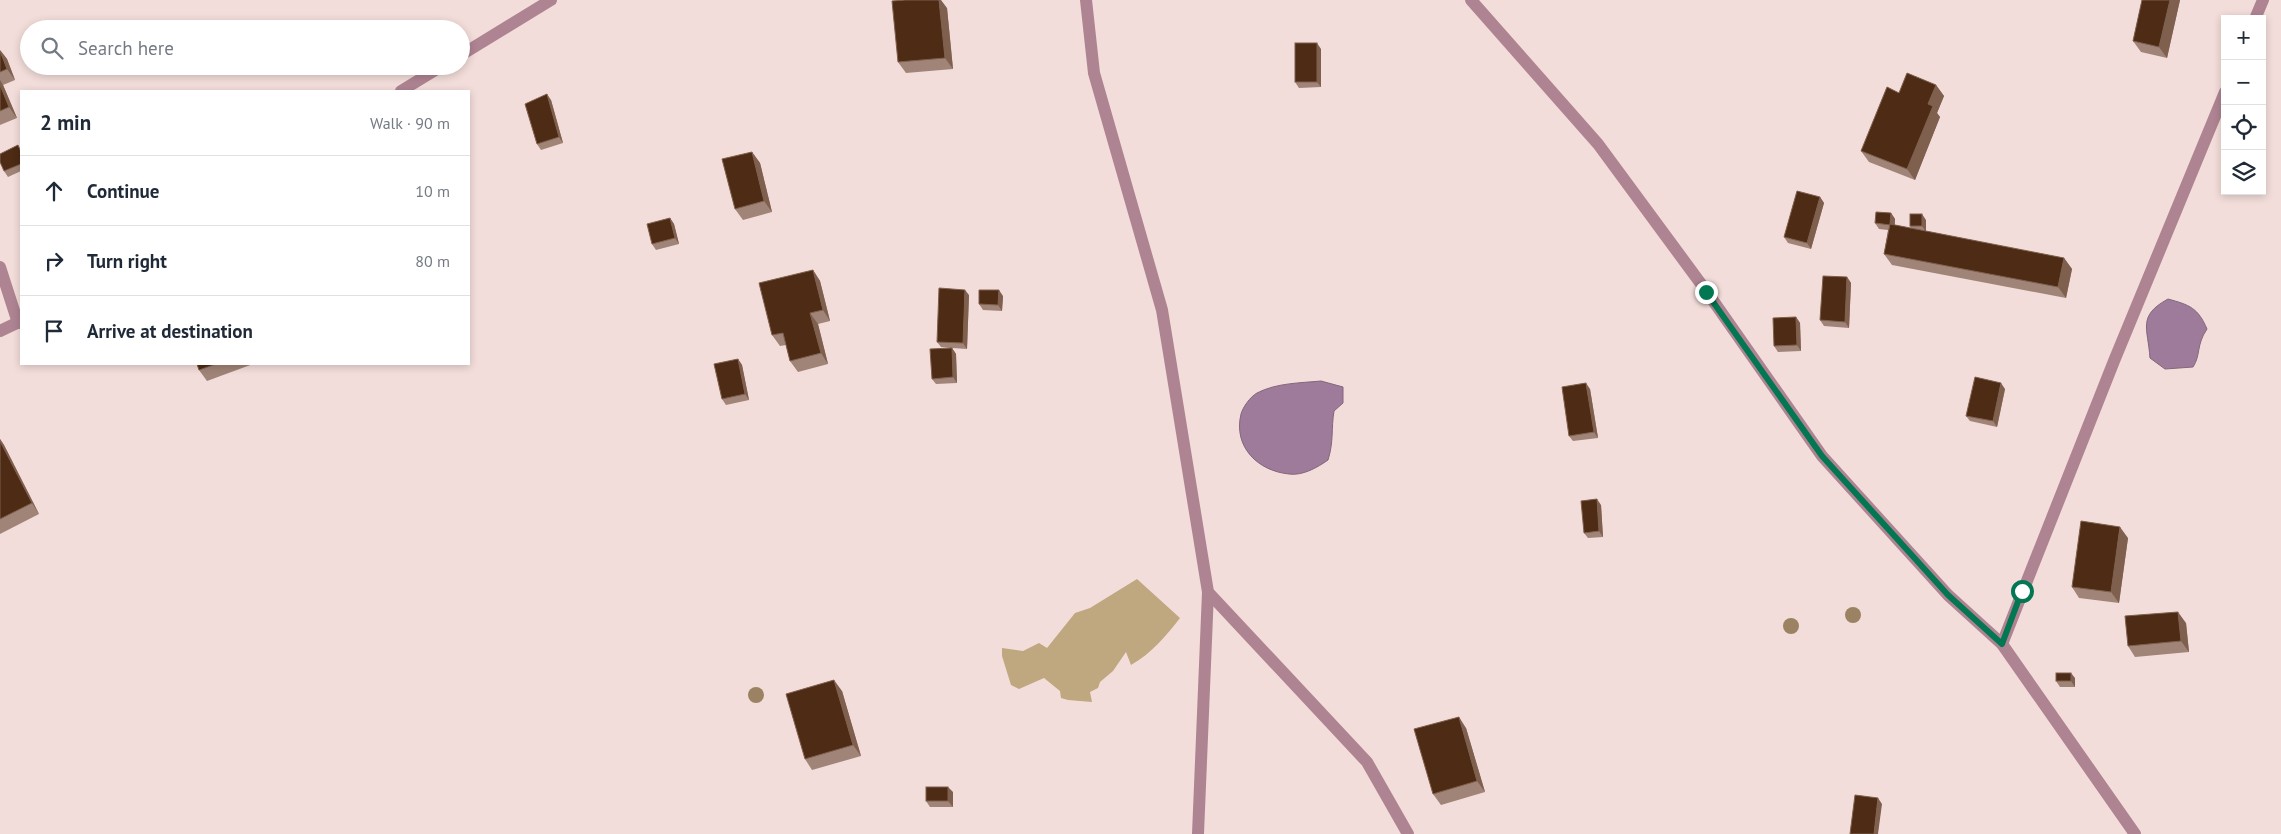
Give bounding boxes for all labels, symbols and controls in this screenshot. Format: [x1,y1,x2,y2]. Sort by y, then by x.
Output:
map controls [2221,15,2266,195]
button: + [2221,15,2266,60]
search box [20,20,470,75]
icon: search [38,34,66,62]
text: Search here [78,36,174,60]
button: − [2221,60,2266,105]
button: locate [2221,105,2266,150]
text: 2 min [40,109,91,136]
text: Walk · 90 m [370,113,450,133]
button: layers [2221,150,2266,195]
icon: ahead [40,177,68,205]
text: Continue [87,179,159,203]
text: 10 m [415,181,450,201]
icon: right [40,247,68,275]
text: Turn right [87,249,167,273]
text: 80 m [415,251,450,271]
route end [1695,281,1718,304]
icon: arrive [40,317,68,345]
text: Arrive at destination [87,319,253,343]
route start [2011,580,2034,603]

